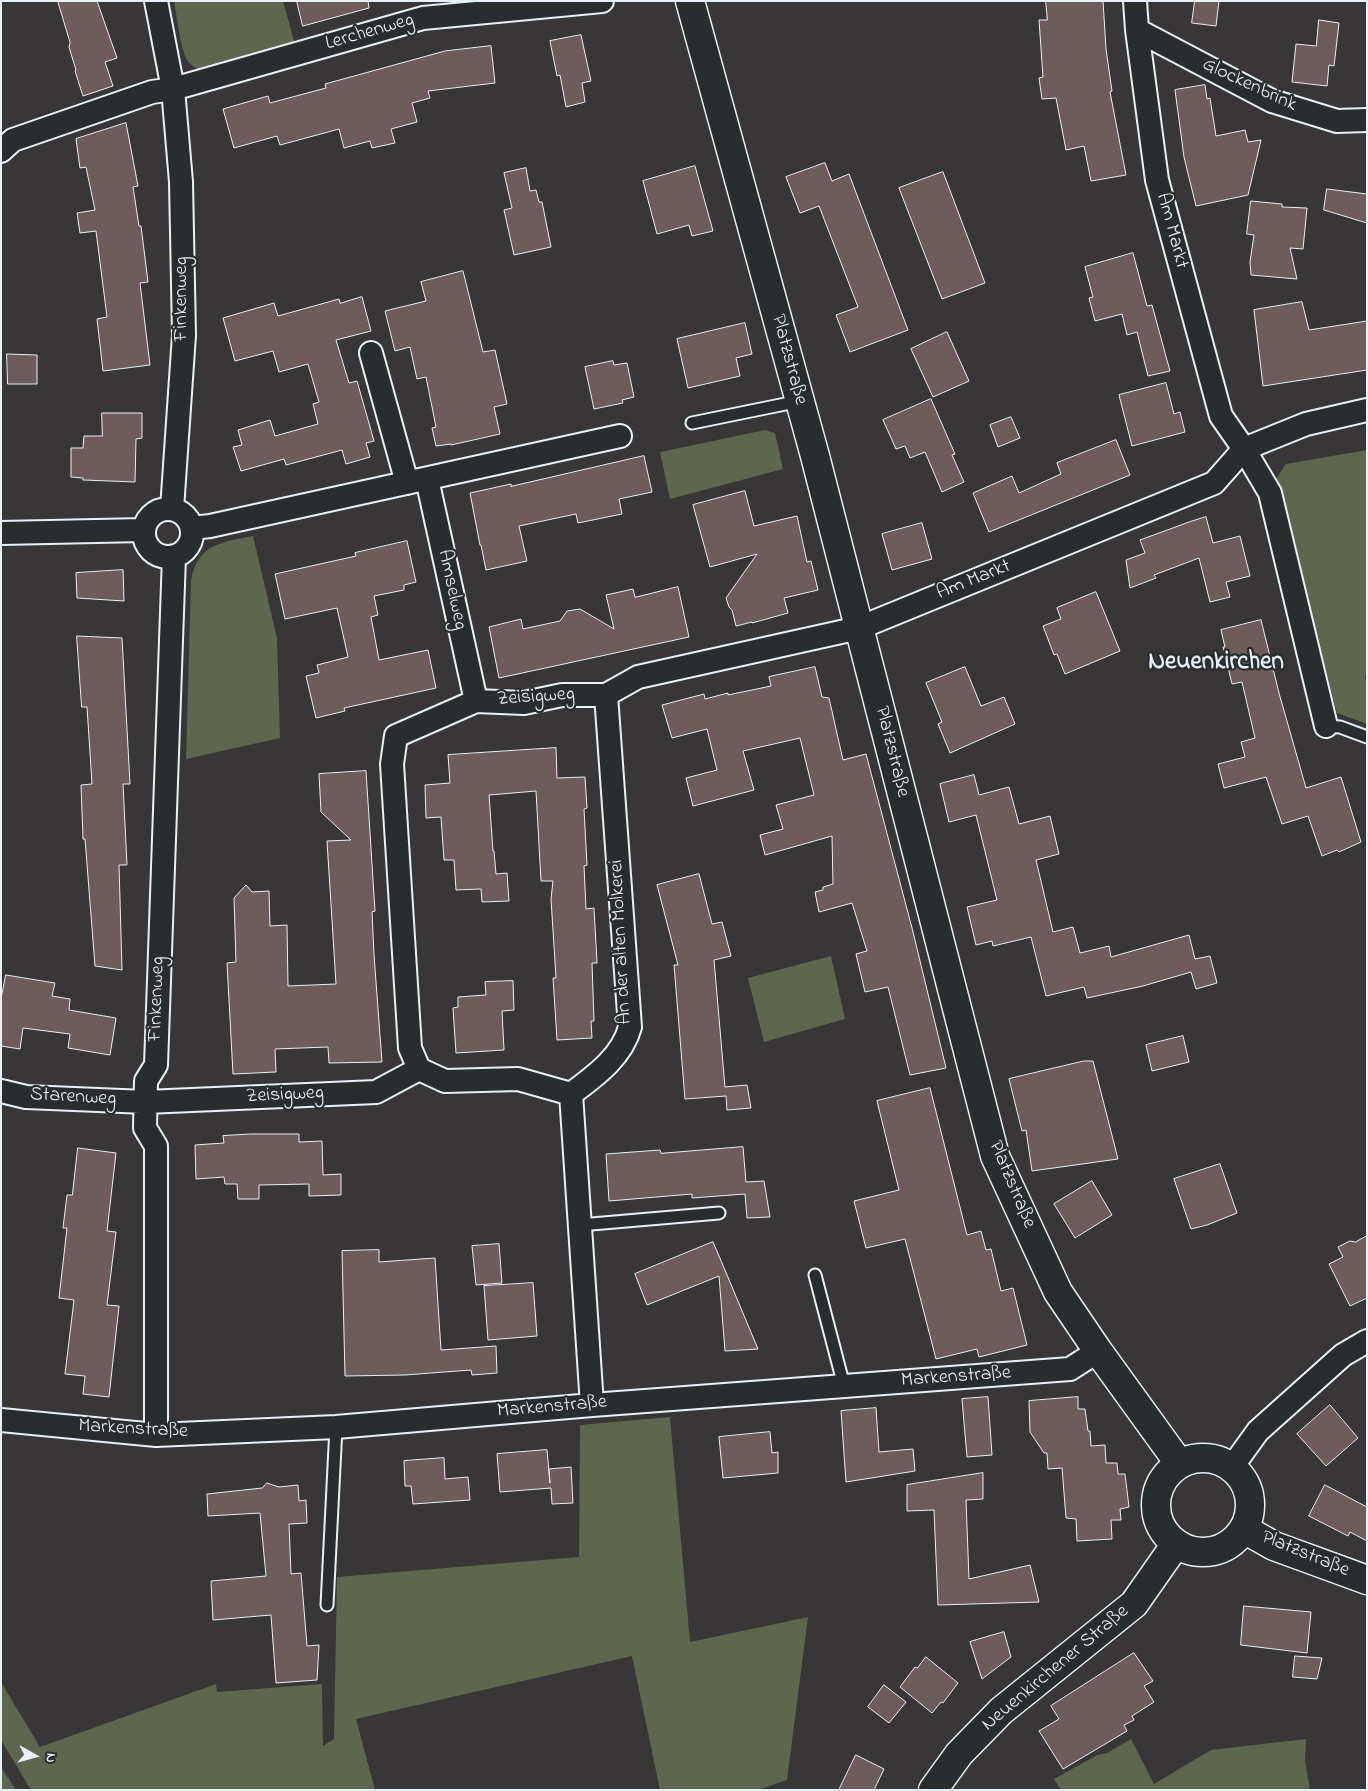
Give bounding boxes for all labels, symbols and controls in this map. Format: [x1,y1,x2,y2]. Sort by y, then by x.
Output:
street label: Lerchenweg [323,9,417,57]
street label: Glockenbrink [1198,54,1300,118]
street label: Am Markt [1149,190,1193,272]
street label: Finkenweg [171,256,195,342]
street label: Platzstraße [764,312,812,408]
street label: Amselweg [431,548,471,632]
street label: Am Markt [934,555,1014,607]
district label: Neuenkirchen [1148,649,1284,679]
street label: Zeisigweg [496,683,576,713]
street label: Platzstraße [868,704,914,800]
street label: An der alten Molkerei [606,859,638,1025]
street label: Finkenweg [145,956,171,1042]
street label: Zeisigweg [246,1082,324,1110]
street label: Starenweg [29,1084,117,1112]
street label: Platzstraße [982,1138,1040,1232]
street label: Markenstraße [900,1362,1012,1394]
street label: Markenstraße [496,1391,608,1425]
street label: Markenstraße [77,1415,189,1445]
street label: Platzstraße [1257,1526,1353,1584]
street label: Neuenkirchener Straße [978,1600,1134,1738]
north arrow [10,1731,60,1781]
text: N [39,1752,61,1764]

